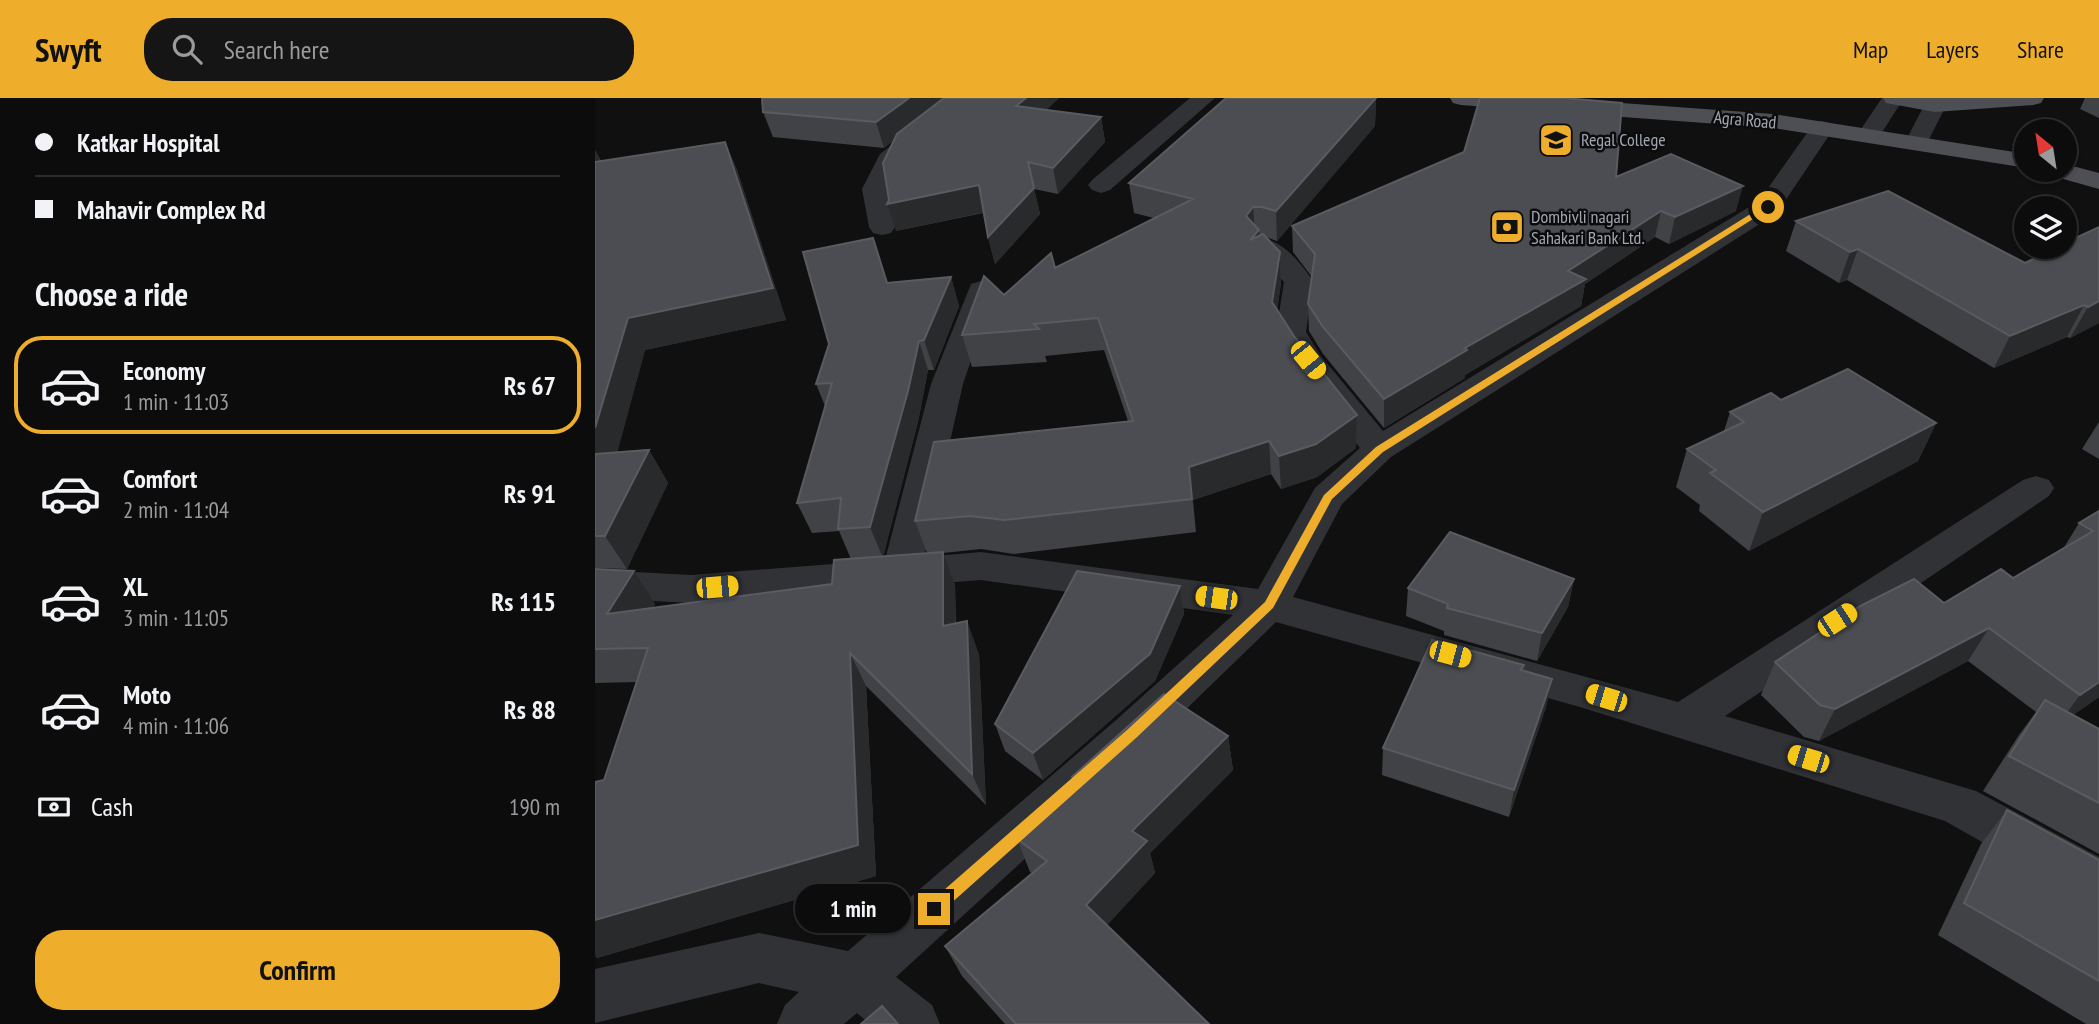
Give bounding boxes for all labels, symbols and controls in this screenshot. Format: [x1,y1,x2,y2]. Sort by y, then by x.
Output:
search box [144,18,634,81]
text: Swyft [35,28,102,71]
icon: search [168,30,206,68]
text: Search here [224,33,329,66]
text: Map [1853,34,1888,65]
text: Layers [1926,34,1979,65]
text: Share [2017,34,2064,65]
street label: Agra Road [1713,105,1777,134]
north arrow [2014,119,2077,182]
map controls [2014,119,2077,259]
school or university icon: Regal College [1537,121,1575,159]
text: Katkar Hospital [77,126,219,159]
place label: Regal College [1581,128,1666,151]
route start [1752,191,1784,223]
text: Mahavir Complex Rd [77,193,266,226]
button: layers [2014,196,2077,259]
place label: Dombivli nagari Sahakari Bank Ltd. [1531,205,1645,249]
bank icon: Dombivli nagari Sahakari Bank Ltd. [1488,208,1526,246]
text: Choose a ride [35,273,188,315]
car [1287,337,1330,383]
icon: car [39,354,102,417]
text: Economy [123,354,205,387]
text: Rs 67 [504,369,556,402]
text: 1 min · 11:03 [123,387,229,416]
icon: car [39,462,102,525]
text: Comfort [123,462,197,495]
text: Rs 91 [504,477,556,510]
text: 2 min · 11:04 [123,495,229,524]
icon: car [39,570,102,633]
text: XL [123,570,148,603]
car [696,575,739,599]
text: Rs 115 [491,585,556,618]
car [1194,585,1239,611]
car [1814,600,1861,640]
text: 3 min · 11:05 [123,603,229,632]
car [1427,638,1474,670]
icon: car [39,678,102,741]
text: Moto [123,678,171,711]
car [1583,682,1630,714]
text: Rs 88 [504,693,556,726]
text: 4 min · 11:06 [123,711,229,740]
car [1785,743,1832,775]
icon: cash [35,788,73,826]
text: Cash [91,790,133,823]
text: 190 m [509,792,560,821]
callout: 1 min [794,884,909,934]
route end [918,893,950,925]
text: 1 min [830,894,876,923]
button: Confirm [35,930,560,1010]

